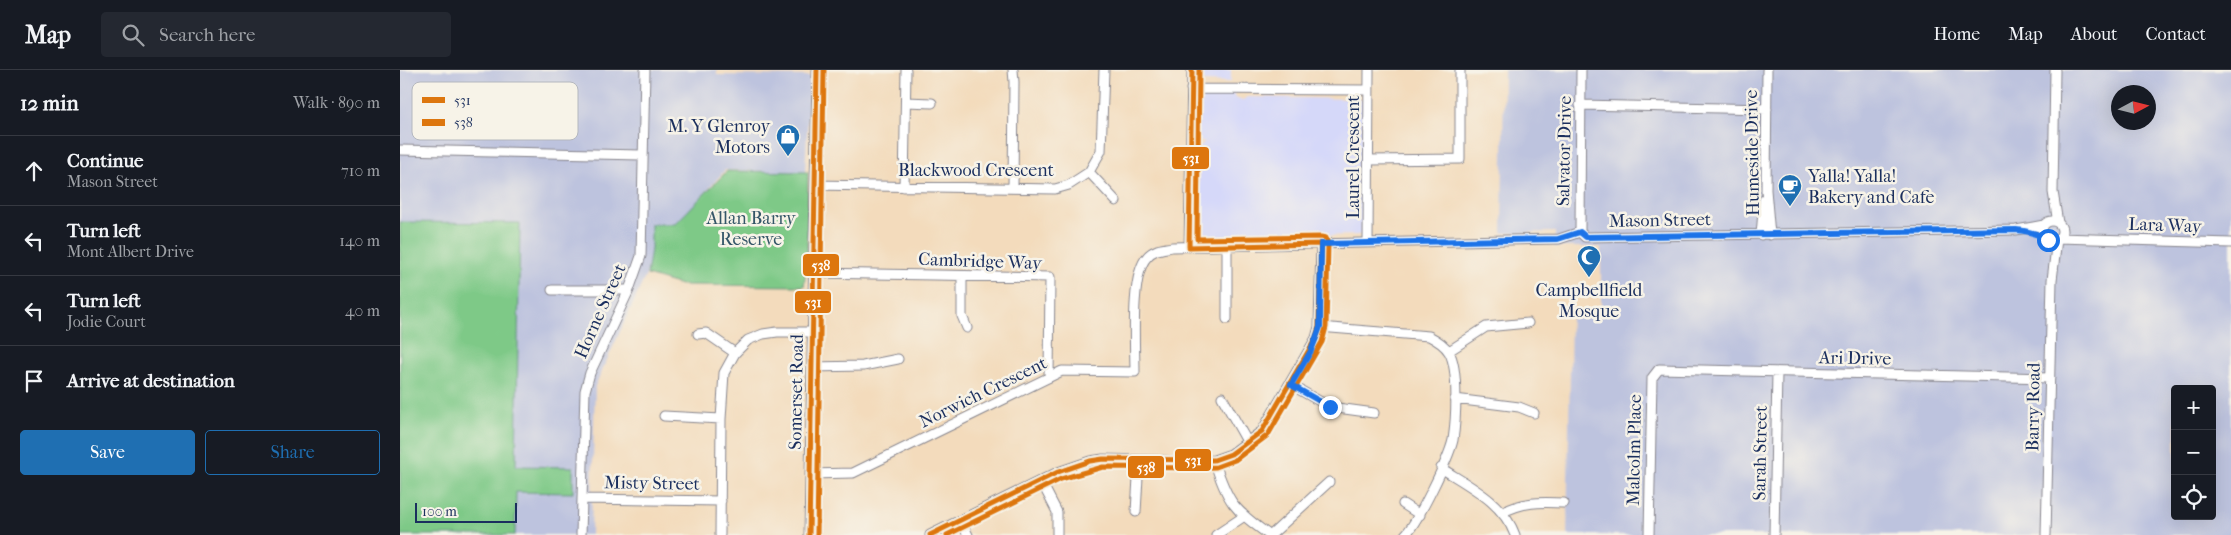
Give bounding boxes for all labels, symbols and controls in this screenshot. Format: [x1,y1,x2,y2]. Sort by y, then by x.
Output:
search box [101,12,451,57]
text: Map [25,21,71,49]
icon: search [119,21,147,49]
text: Search here [159,24,255,46]
text: Home [1933,24,1980,45]
text: Map [2008,24,2043,45]
text: About [2071,24,2117,45]
text: Contact [2145,24,2206,45]
legend [412,82,578,140]
north arrow [2111,85,2156,130]
street label: Humeside Drive [1741,90,1764,216]
text: 12 min [20,91,79,115]
text: 531 [454,92,471,109]
text: Walk · 890 m [293,93,380,112]
street label: Laurel Crescent [1343,95,1364,219]
street label: Salvator Drive [1553,96,1576,206]
text: 538 [454,114,473,131]
place label: M. Y Glenroy Motors [667,116,771,158]
shop icon: M. Y Glenroy Motors [775,123,801,157]
line badge: 531 [1171,146,1210,170]
text: Continue [67,150,143,172]
text: 531 [1183,150,1199,167]
icon: ahead [20,157,48,185]
street label: Blackwood Crescent [898,160,1055,181]
text: 710 m [341,161,380,180]
place label: Yalla! Yalla! Bakery and Cafe [1807,166,1934,208]
text: Mason Street [67,172,158,191]
cafe icon: Yalla! Yalla! Bakery and Cafe [1777,173,1803,207]
park label: Allan Barry Reserve [705,208,797,250]
street label: Mason Street [1609,209,1712,232]
street label: Lara Way [2128,214,2203,237]
text: Turn left [67,220,141,242]
icon: left [20,227,48,255]
route start [2037,229,2060,252]
text: 140 m [339,231,380,250]
text: Mont Albert Drive [67,242,194,261]
mosque icon: Campbellfield Mosque [1576,244,1602,278]
street label: Cambridge Way [918,249,1044,274]
line badge: 538 [802,253,840,277]
text: 538 [812,257,830,274]
street label: Horne Street [570,260,631,362]
place label: Campbellfield Mosque [1536,280,1643,322]
text: Turn left [67,290,141,312]
line badge: 531 [794,290,832,314]
text: 531 [805,294,821,311]
icon: left [20,297,48,325]
text: 40 m [345,301,380,320]
text: Jodie Court [67,312,146,331]
street label: Somerset Road [785,334,808,450]
street label: Ari Drive [1818,347,1891,370]
street label: Norwich Crescent [916,352,1051,432]
street label: Barry Road [2022,362,2045,452]
icon: arrive [20,367,48,395]
text: Arrive at destination [67,370,235,392]
map controls [2171,385,2216,520]
button: + [2171,385,2216,430]
street label: Malcolm Place [1623,394,1646,506]
route end [1319,396,1342,419]
street label: Sarah Street [1749,405,1772,501]
button: Save [20,430,195,475]
button: Share [205,430,380,475]
button: − [2171,430,2216,475]
line badge: 531 [1174,448,1212,472]
text: 531 [1185,452,1201,469]
line badge: 538 [1127,455,1165,479]
text: 538 [1137,459,1155,476]
street label: Misty Street [604,472,701,495]
button: locate [2171,475,2216,520]
scale bar [415,500,518,523]
text: 100 m [422,503,457,520]

